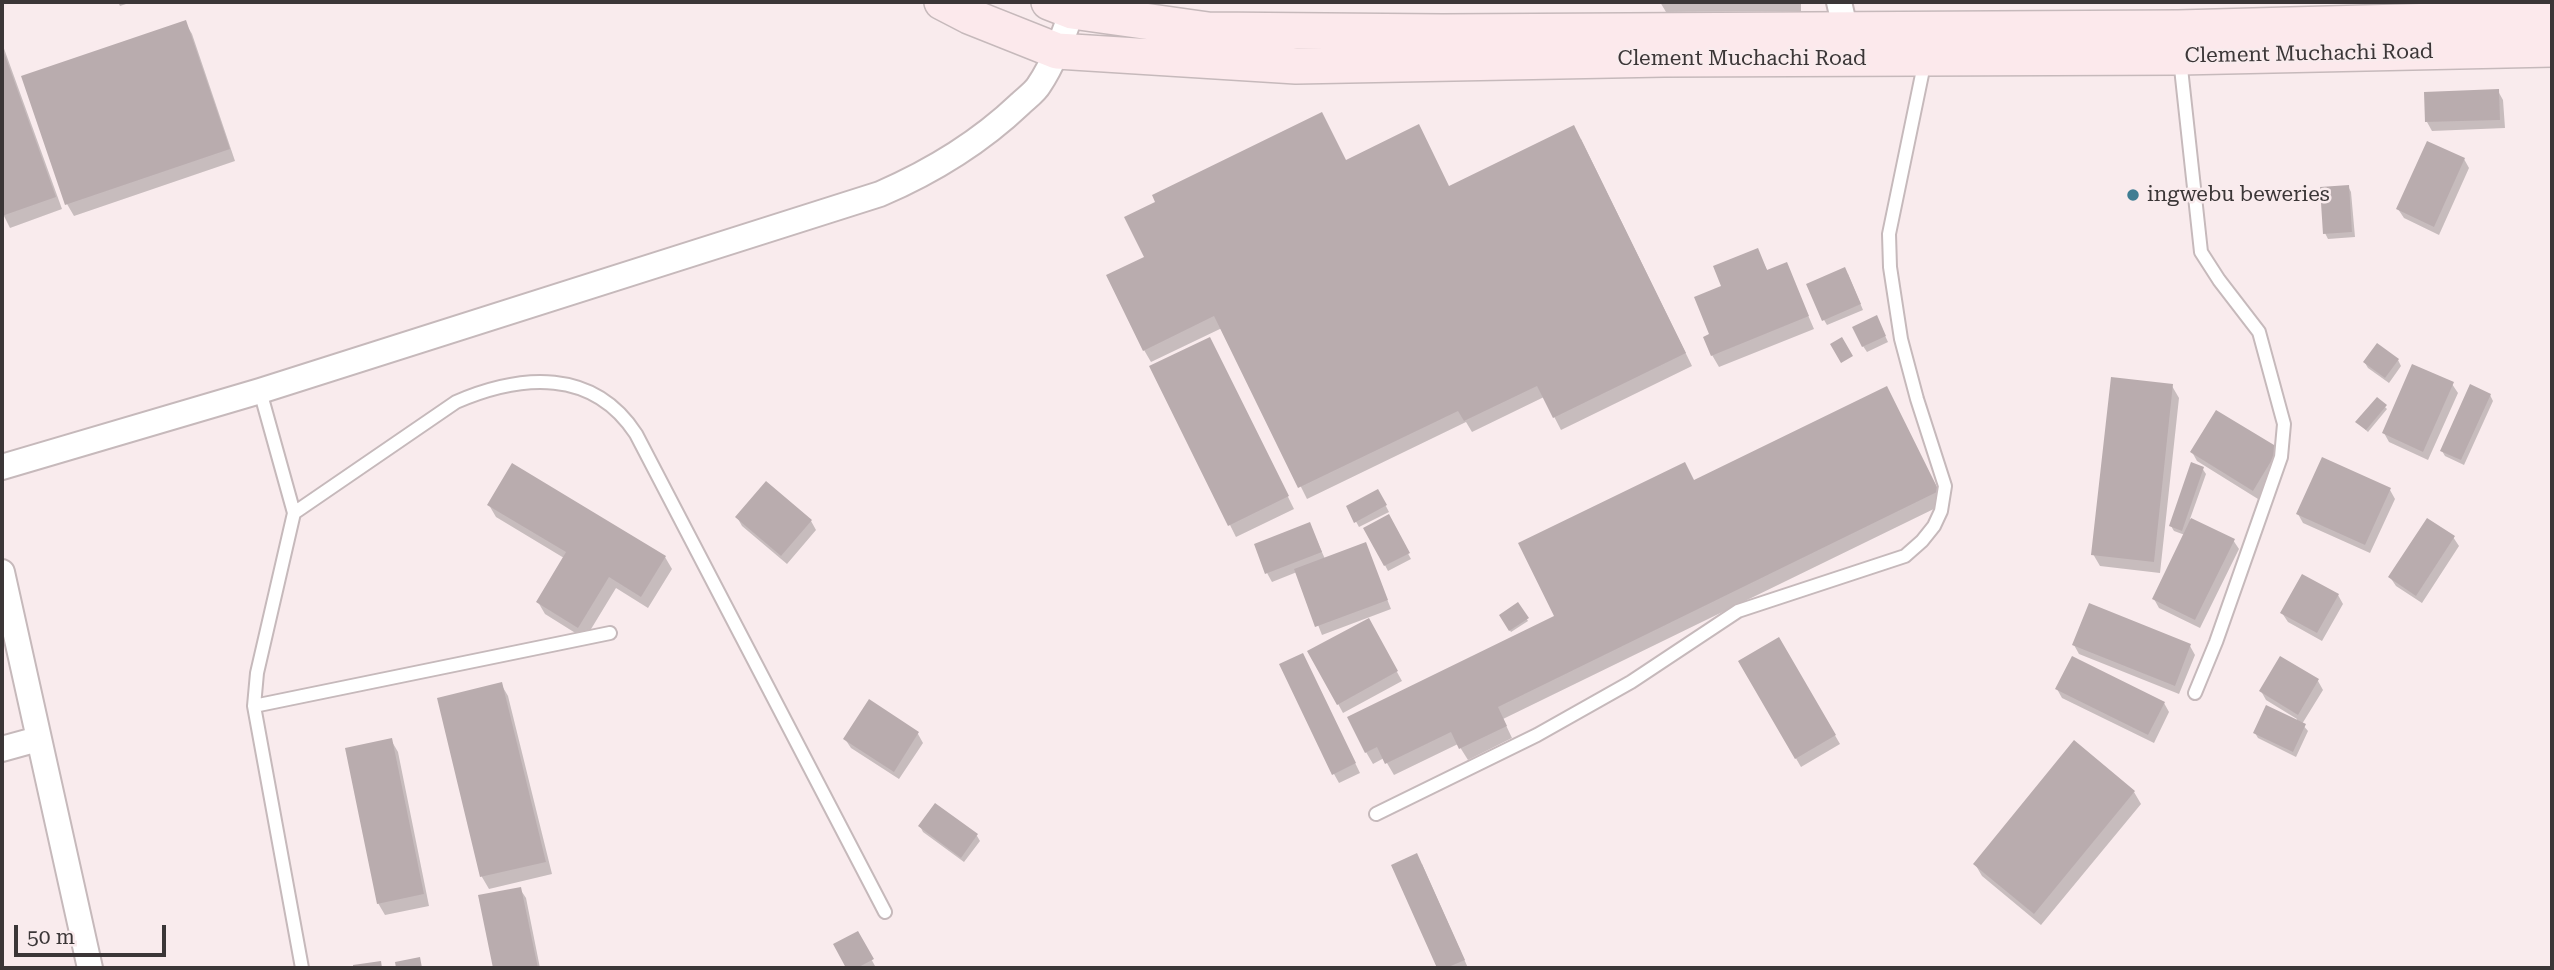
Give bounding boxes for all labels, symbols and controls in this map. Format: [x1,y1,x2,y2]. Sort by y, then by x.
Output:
street label: Clement Muchachi Road [2184,39,2434,69]
street label: Clement Muchachi Road [1618,46,1866,72]
place label: ingwebu beweries [2147,182,2330,208]
marker: ingwebu beweries [2125,187,2141,203]
scale bar [18,911,170,955]
text: 50 m [27,925,75,949]

